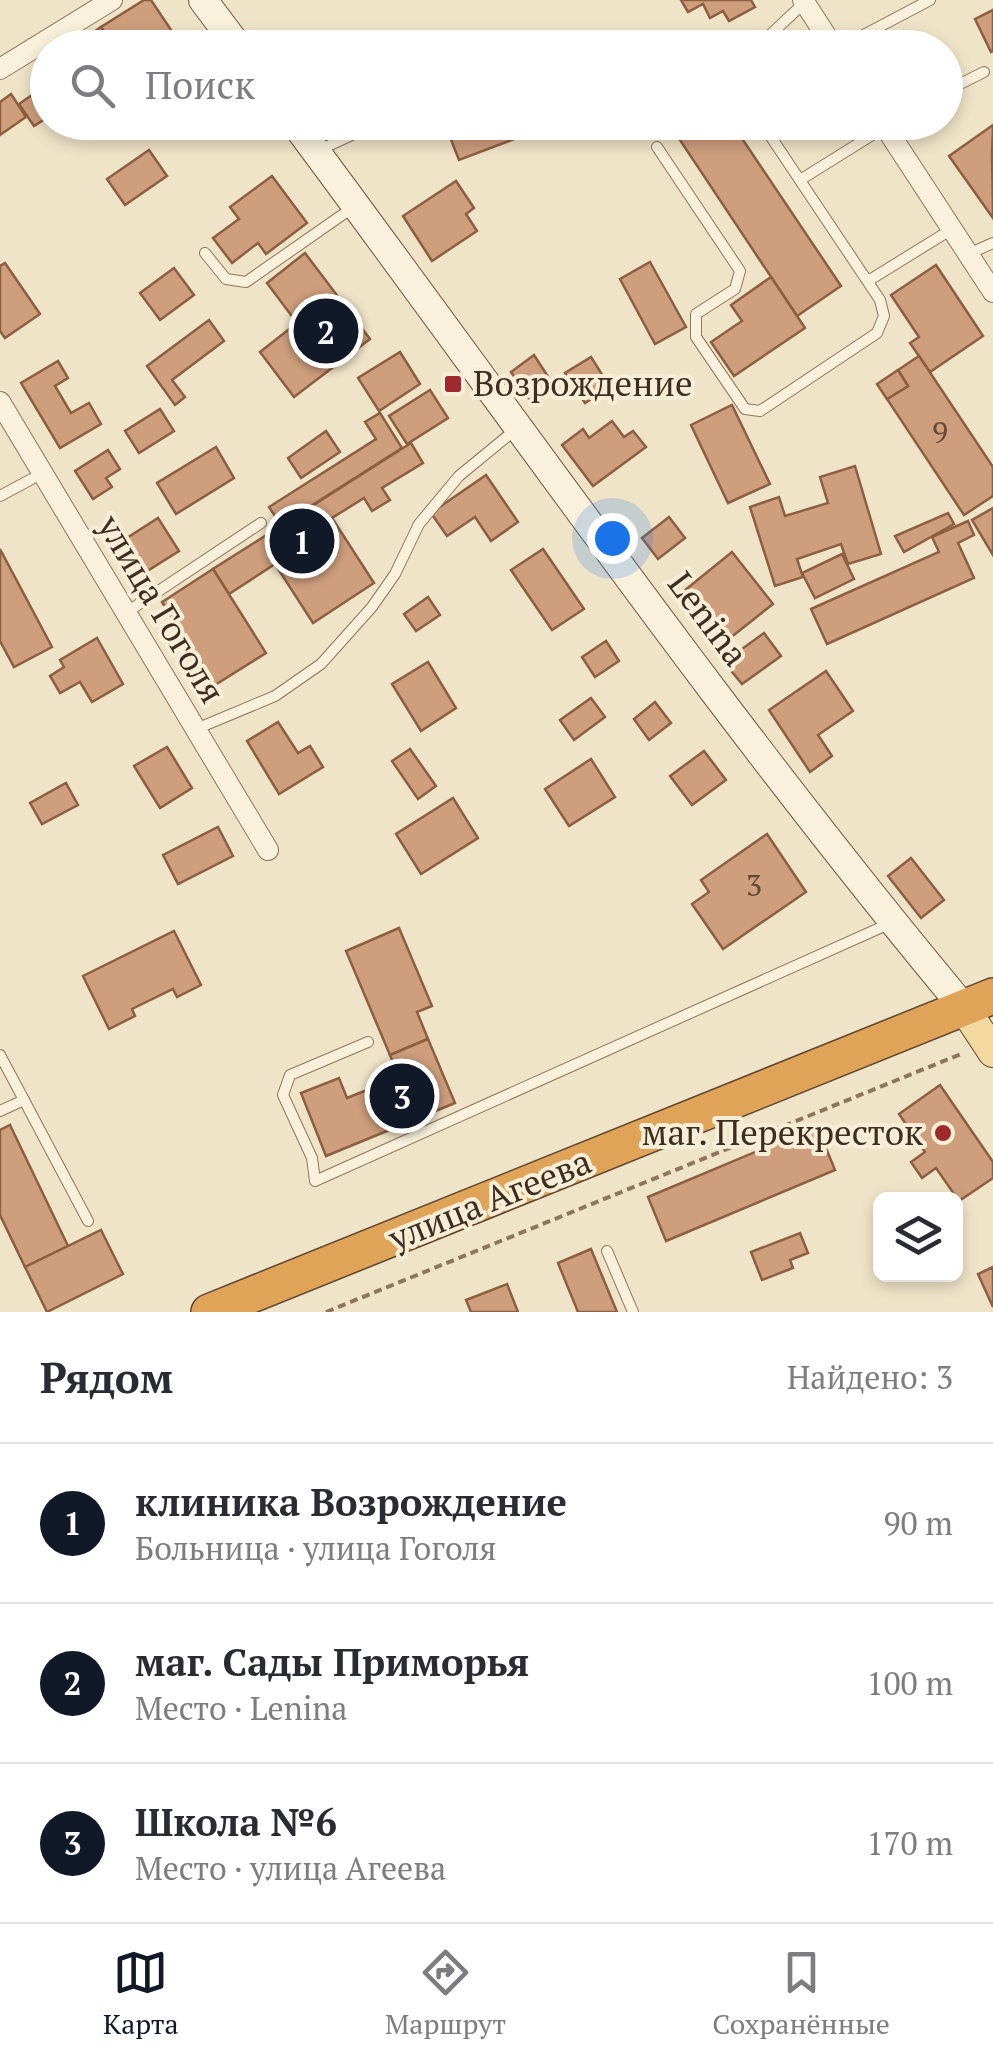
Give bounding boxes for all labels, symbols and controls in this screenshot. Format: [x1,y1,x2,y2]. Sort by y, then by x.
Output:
search box [30,30,963,140]
icon: search [65,58,120,113]
text: Поиск [145,60,255,110]
pin: 2 [294,294,358,368]
place label: Возрождение [473,360,693,406]
marker: Возрождение [442,373,464,395]
house number: 9 [932,412,948,452]
pin: 1 [270,504,334,578]
street label: улица Гоголя [87,505,236,711]
your location [587,513,638,564]
street label: Lenina [658,562,759,675]
house number: 3 [746,865,762,905]
pin: 3 [370,1058,434,1134]
place label: маг. Перекресток [642,1109,923,1155]
marker: маг. Перекресток [932,1122,954,1144]
street label: улица Агеева [381,1138,598,1261]
map controls [873,1192,963,1282]
button: layers [873,1192,963,1282]
text: Рядом [40,1349,173,1405]
text: Найдено: 3 [787,1356,953,1398]
text: клиника Возрождение [135,1477,567,1527]
text: 1 [63,1502,82,1544]
text: 90 m [883,1502,953,1544]
text: Больница · улица Гоголя [135,1527,496,1569]
text: маг. Сады Приморья [135,1637,529,1687]
text: 2 [63,1662,82,1704]
text: 100 m [866,1662,953,1704]
text: Место · Lenina [135,1687,347,1729]
text: Школа №6 [135,1797,337,1847]
text: 3 [63,1822,82,1864]
text: 170 m [866,1822,953,1864]
text: Место · улица Агеева [135,1847,446,1889]
tab: Карта [103,1945,179,2042]
tab: Маршрут [385,1945,506,2042]
tab: Сохранённые [712,1945,890,2042]

